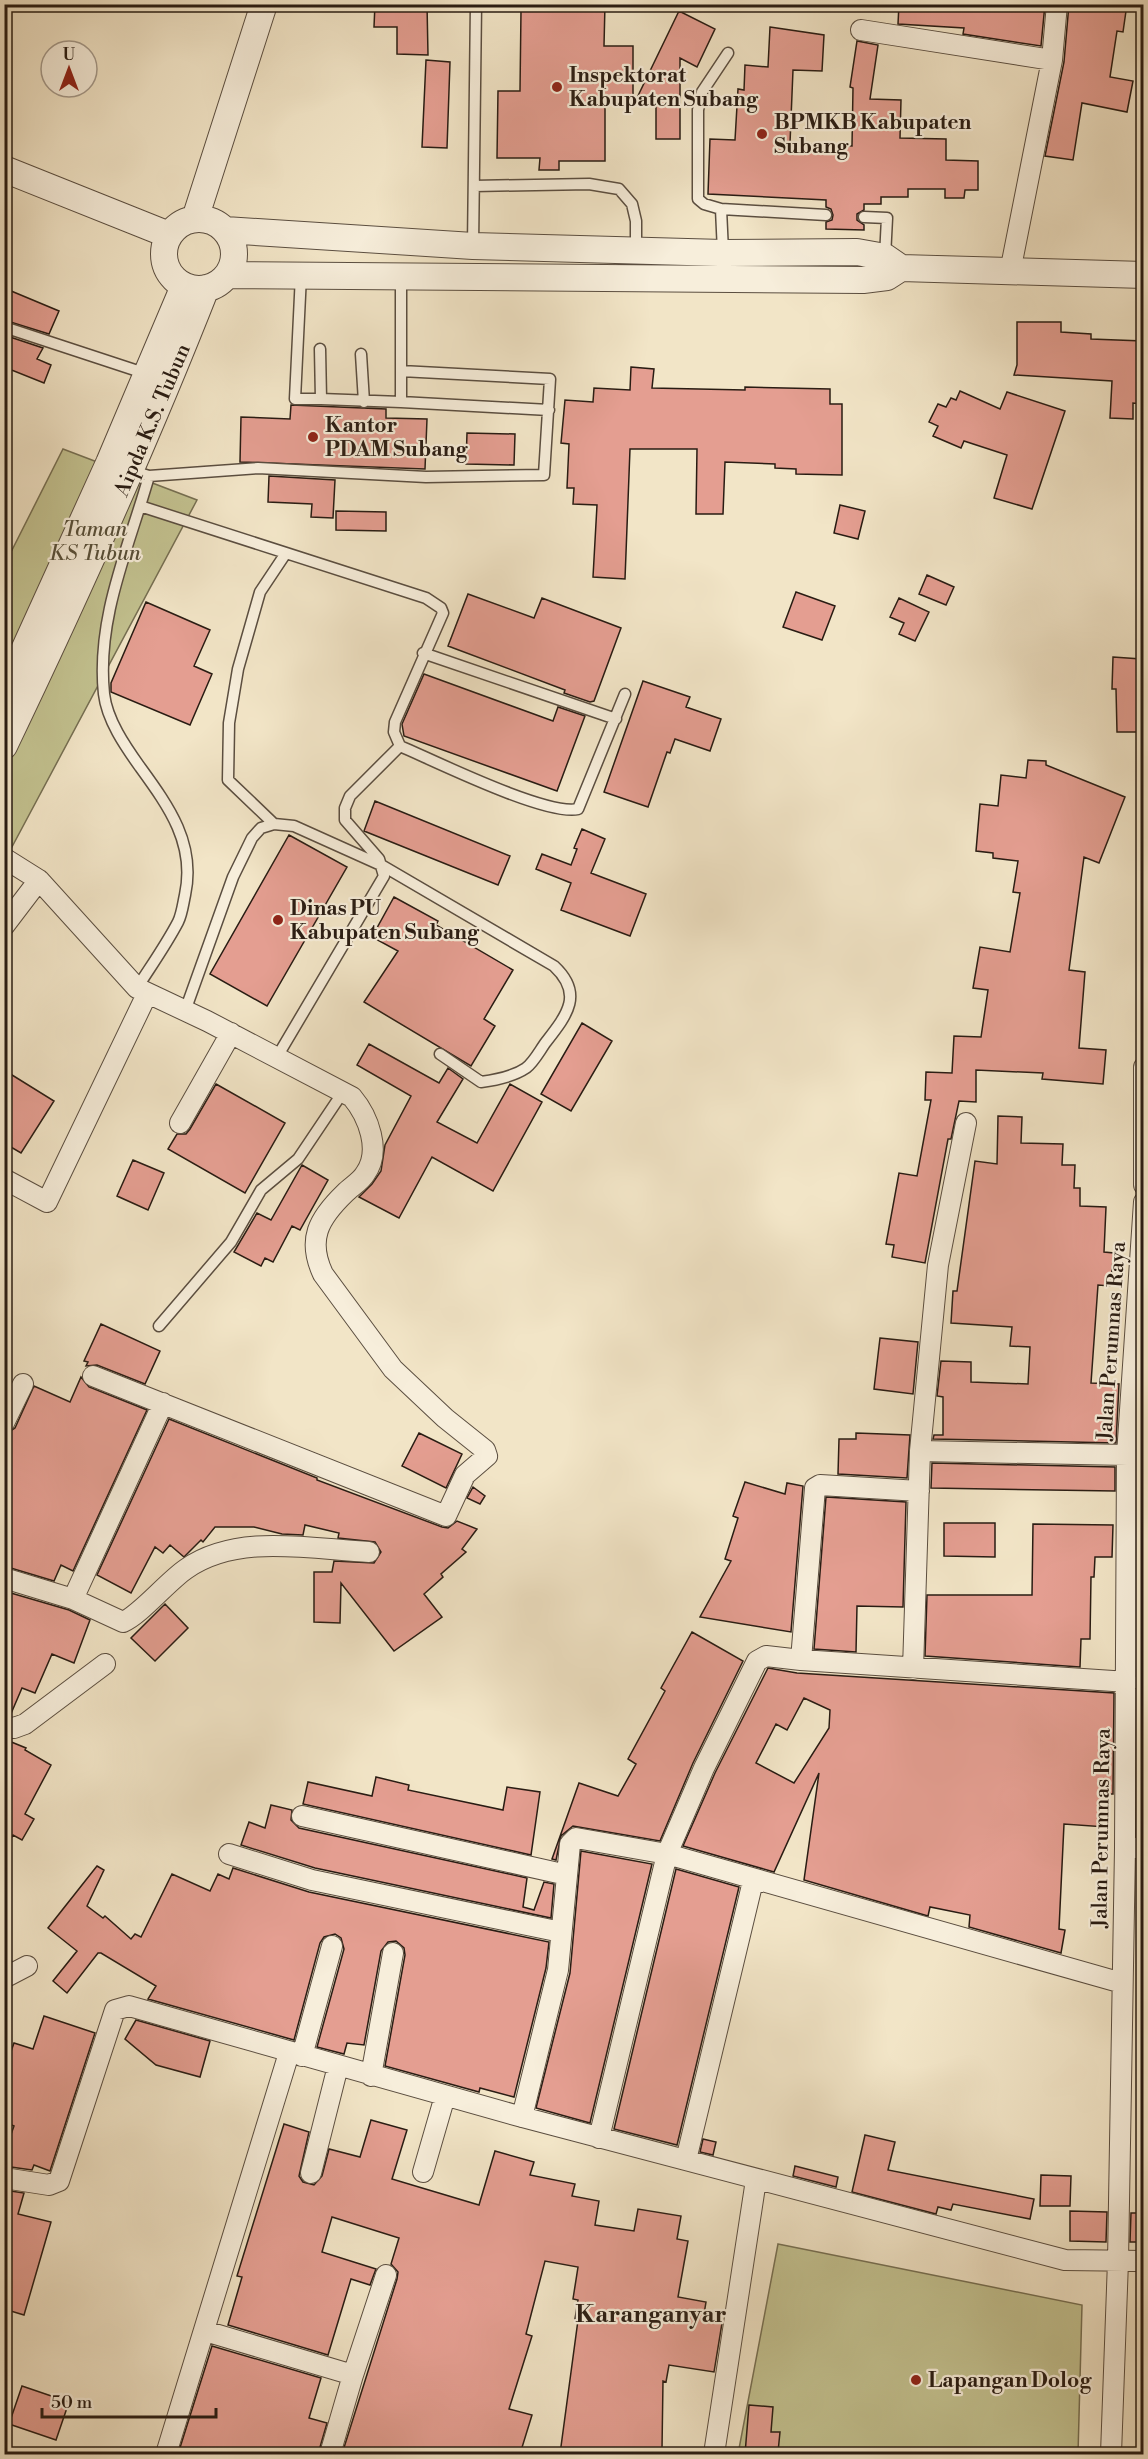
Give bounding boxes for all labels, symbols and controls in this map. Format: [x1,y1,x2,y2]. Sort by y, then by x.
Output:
north arrow [39,39,99,99]
text: U [63,45,76,65]
place label: Inspektorat Kabupaten Subang [569,63,759,113]
marker: Inspektorat Kabupaten Subang [550,80,564,94]
place label: BPMKB Kabupaten Subang [774,110,971,160]
marker: BPMKB Kabupaten Subang [755,127,769,141]
street label: Aipda K.S. Tubun [109,340,197,502]
place label: Kantor PDAM Subang [325,413,468,463]
marker: Kantor PDAM Subang [306,430,320,444]
park label: Taman KS Tubun [49,517,141,567]
place label: Dinas PU Kabupaten Subang [290,896,480,946]
marker: Dinas PU Kabupaten Subang [271,913,285,927]
street label: Jalan Perumnas Raya [1092,1240,1132,1443]
street label: Jalan Perumnas Raya [1087,1728,1117,1929]
district label: Karanganyar [575,2300,727,2330]
place label: Lapangan Dolog [928,2368,1092,2394]
marker: Lapangan Dolog [909,2373,923,2387]
scale bar [42,2381,216,2419]
text: 50 m [51,2391,93,2414]

